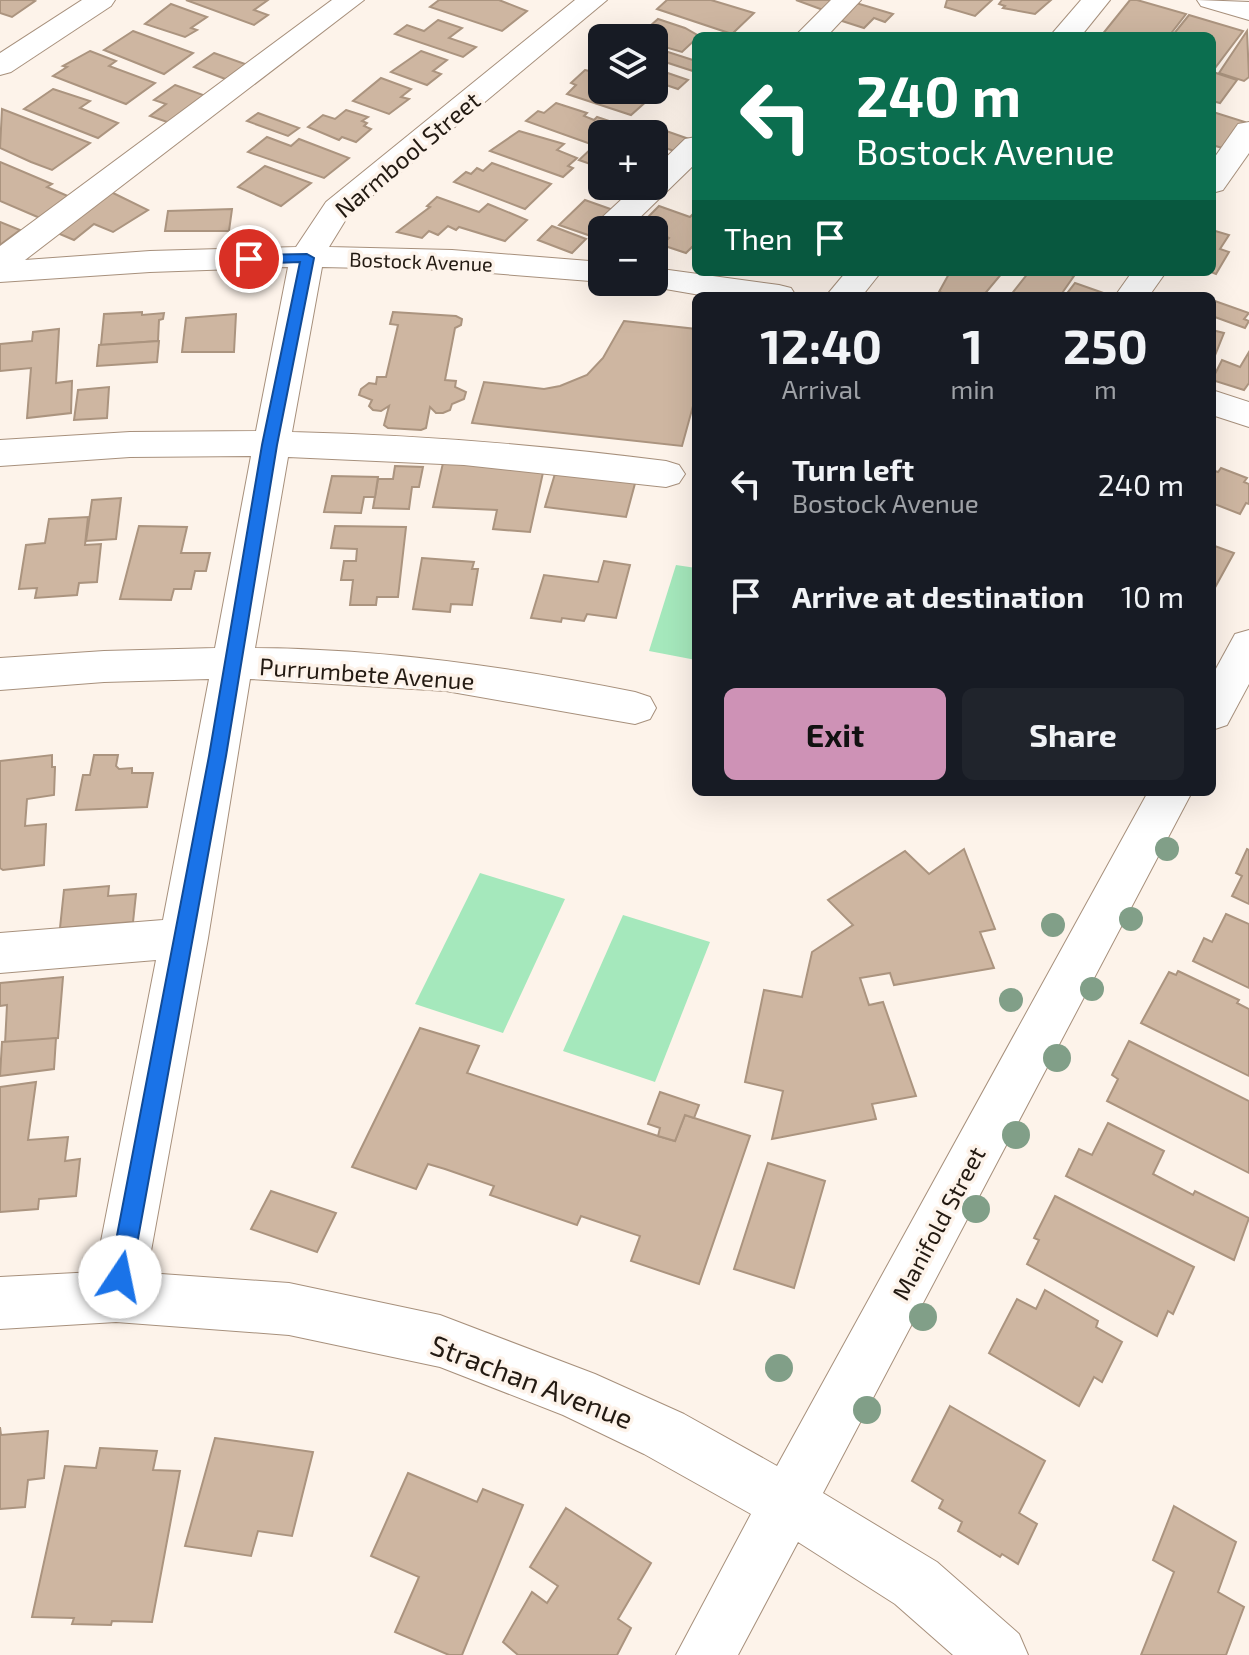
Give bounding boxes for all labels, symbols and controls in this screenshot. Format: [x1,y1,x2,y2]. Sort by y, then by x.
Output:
map controls [588,24,668,296]
button: layers [588,24,668,104]
text: 240 m [856,61,1021,128]
icon: left [724,64,828,168]
street label: Narmbool Street [329,85,485,223]
button: + [588,120,668,200]
text: Bostock Avenue [856,129,1115,172]
button: − [588,216,668,296]
icon: arrive [808,216,852,260]
text: Then [724,220,792,256]
pin [215,225,283,293]
icon: arrive [227,237,271,281]
street label: Bostock Avenue [349,247,493,275]
text: 12:40 [760,316,882,374]
text: 1 [962,316,983,374]
text: 250 [1063,316,1148,374]
text: Arrival [782,373,861,404]
text: min [950,373,995,404]
text: m [1094,373,1117,404]
text: Turn left [792,451,914,487]
icon: left [724,462,768,506]
text: 240 m [1098,466,1184,502]
text: Bostock Avenue [792,487,979,518]
icon: arrive [724,574,768,618]
text: Arrive at destination [792,578,1084,614]
text: 10 m [1121,578,1184,614]
street label: Purrumbete Avenue [258,651,476,695]
button: Exit [724,688,946,780]
button: Share [962,688,1184,780]
street label: Manifold Street [885,1141,991,1305]
position arrow [78,1235,162,1319]
street label: Strachan Avenue [426,1327,638,1435]

